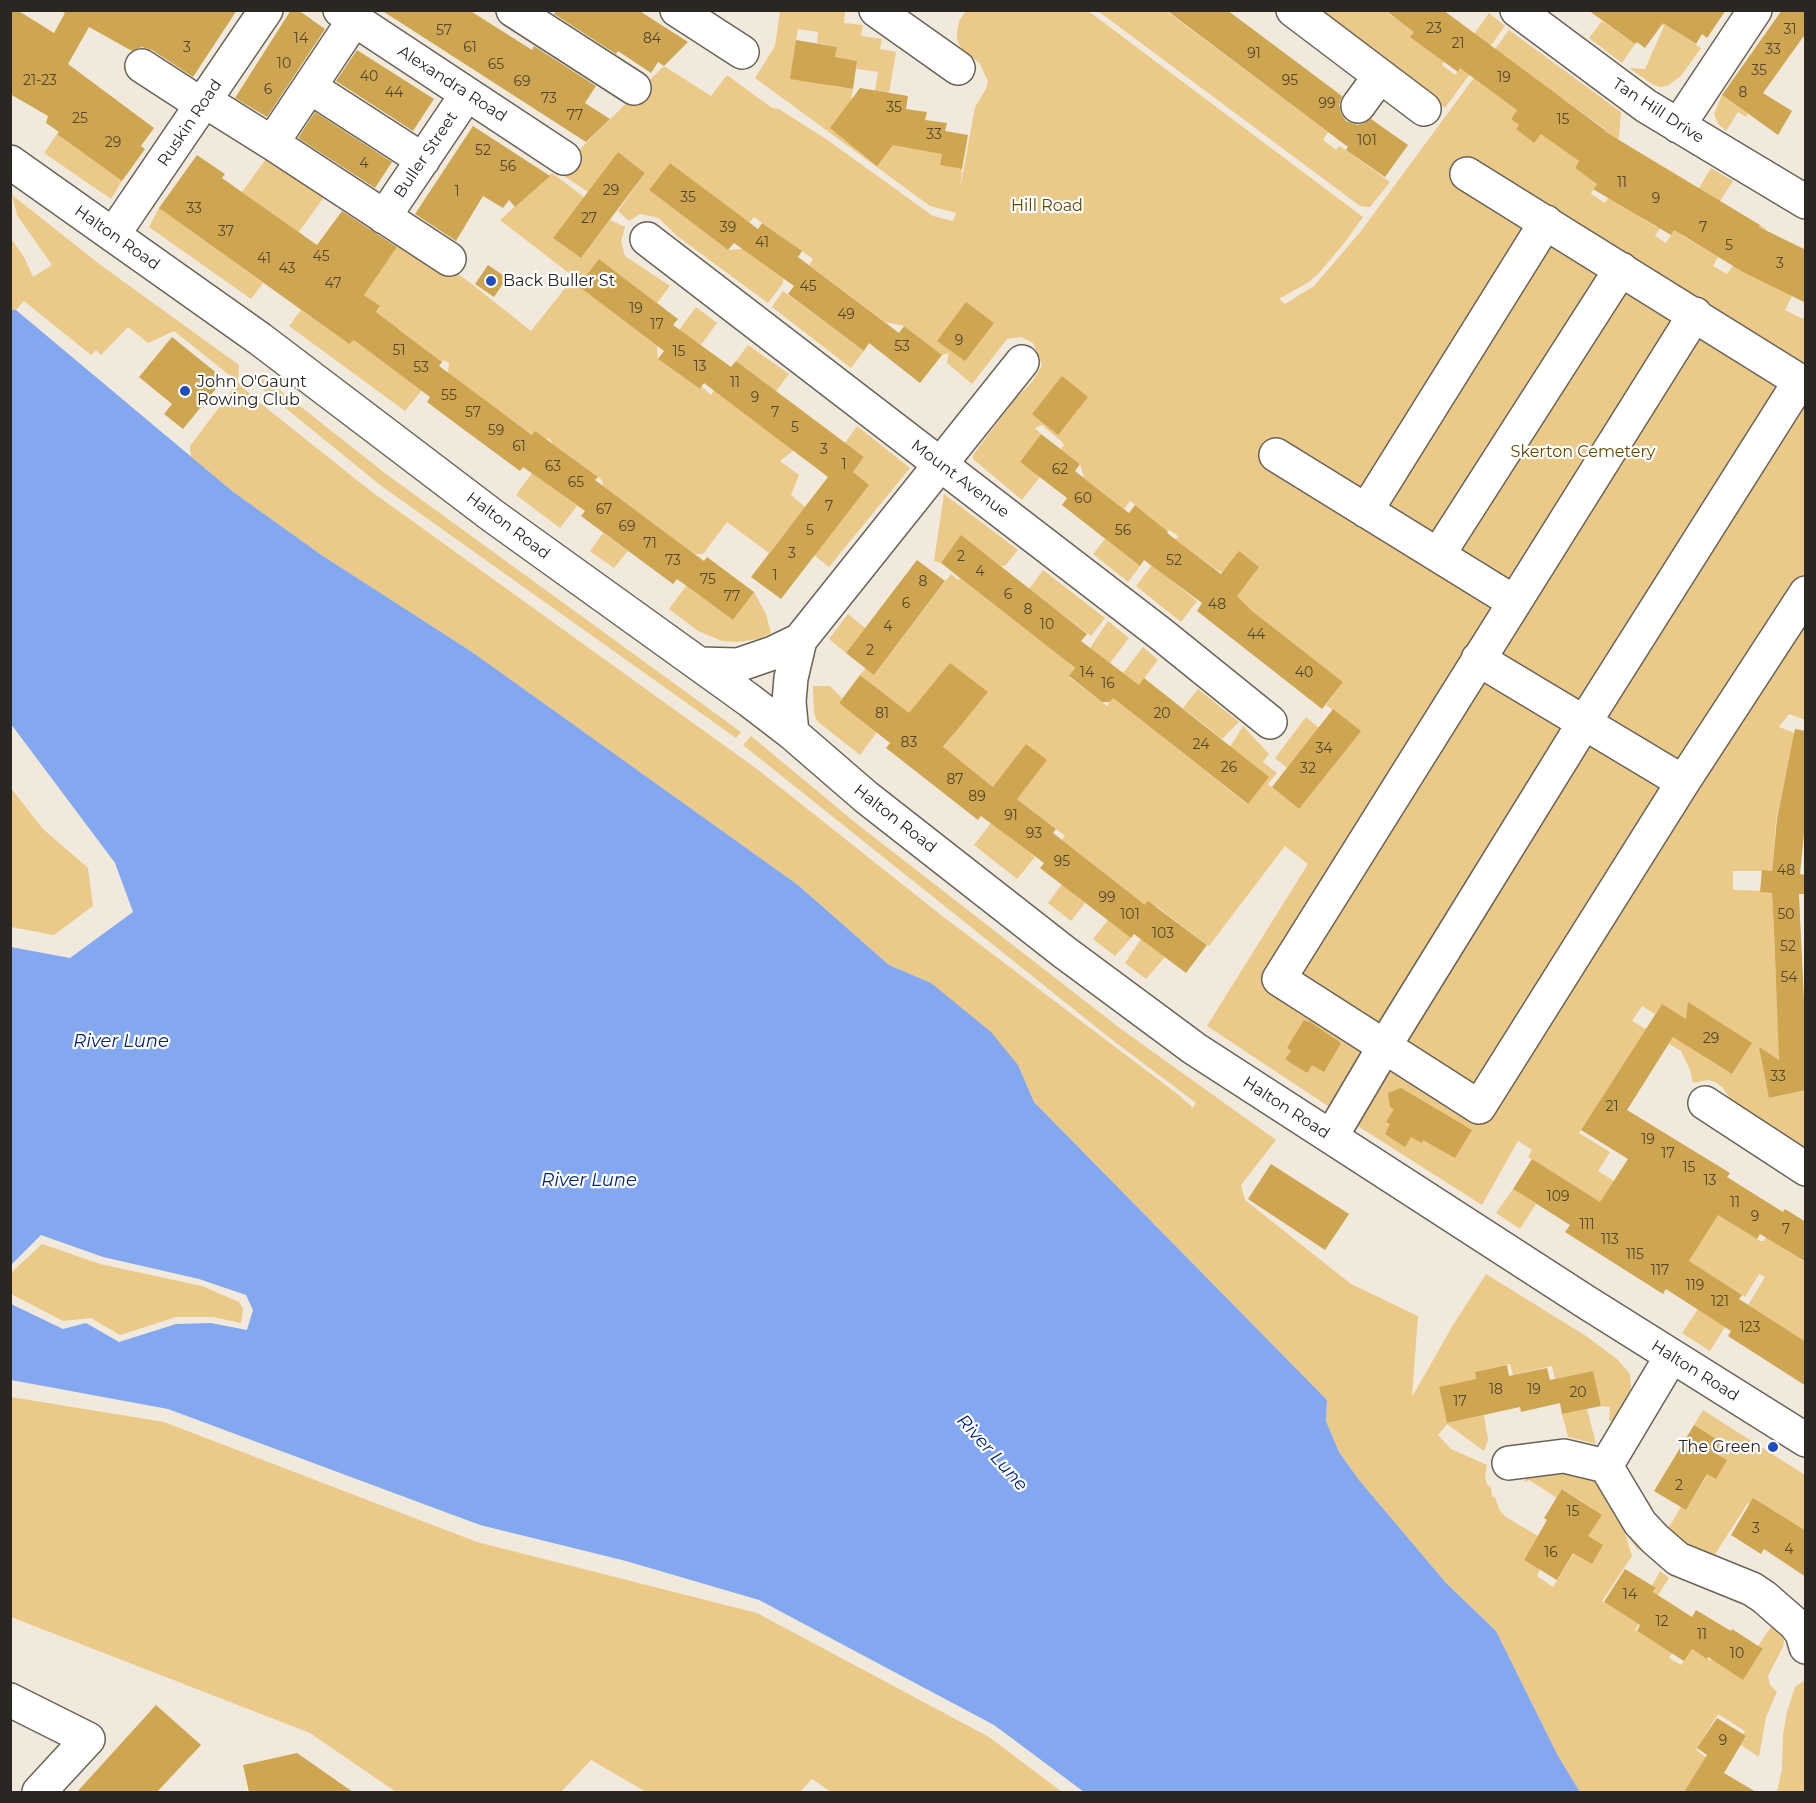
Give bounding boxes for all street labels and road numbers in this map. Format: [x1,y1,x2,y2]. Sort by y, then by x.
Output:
street label: Alexandra Road [394,42,510,126]
street label: Tan Hill Drive [1609,74,1707,148]
street label: Ruskin Road [154,76,226,170]
street label: Buller Street [390,108,462,202]
street label: Halton Road [71,202,163,274]
street label: Mount Avenue [907,436,1013,522]
street label: Halton Road [462,488,554,564]
street label: Halton Road [850,781,940,857]
street label: Halton Road [1239,1073,1333,1143]
street label: Halton Road [1648,1336,1742,1406]

